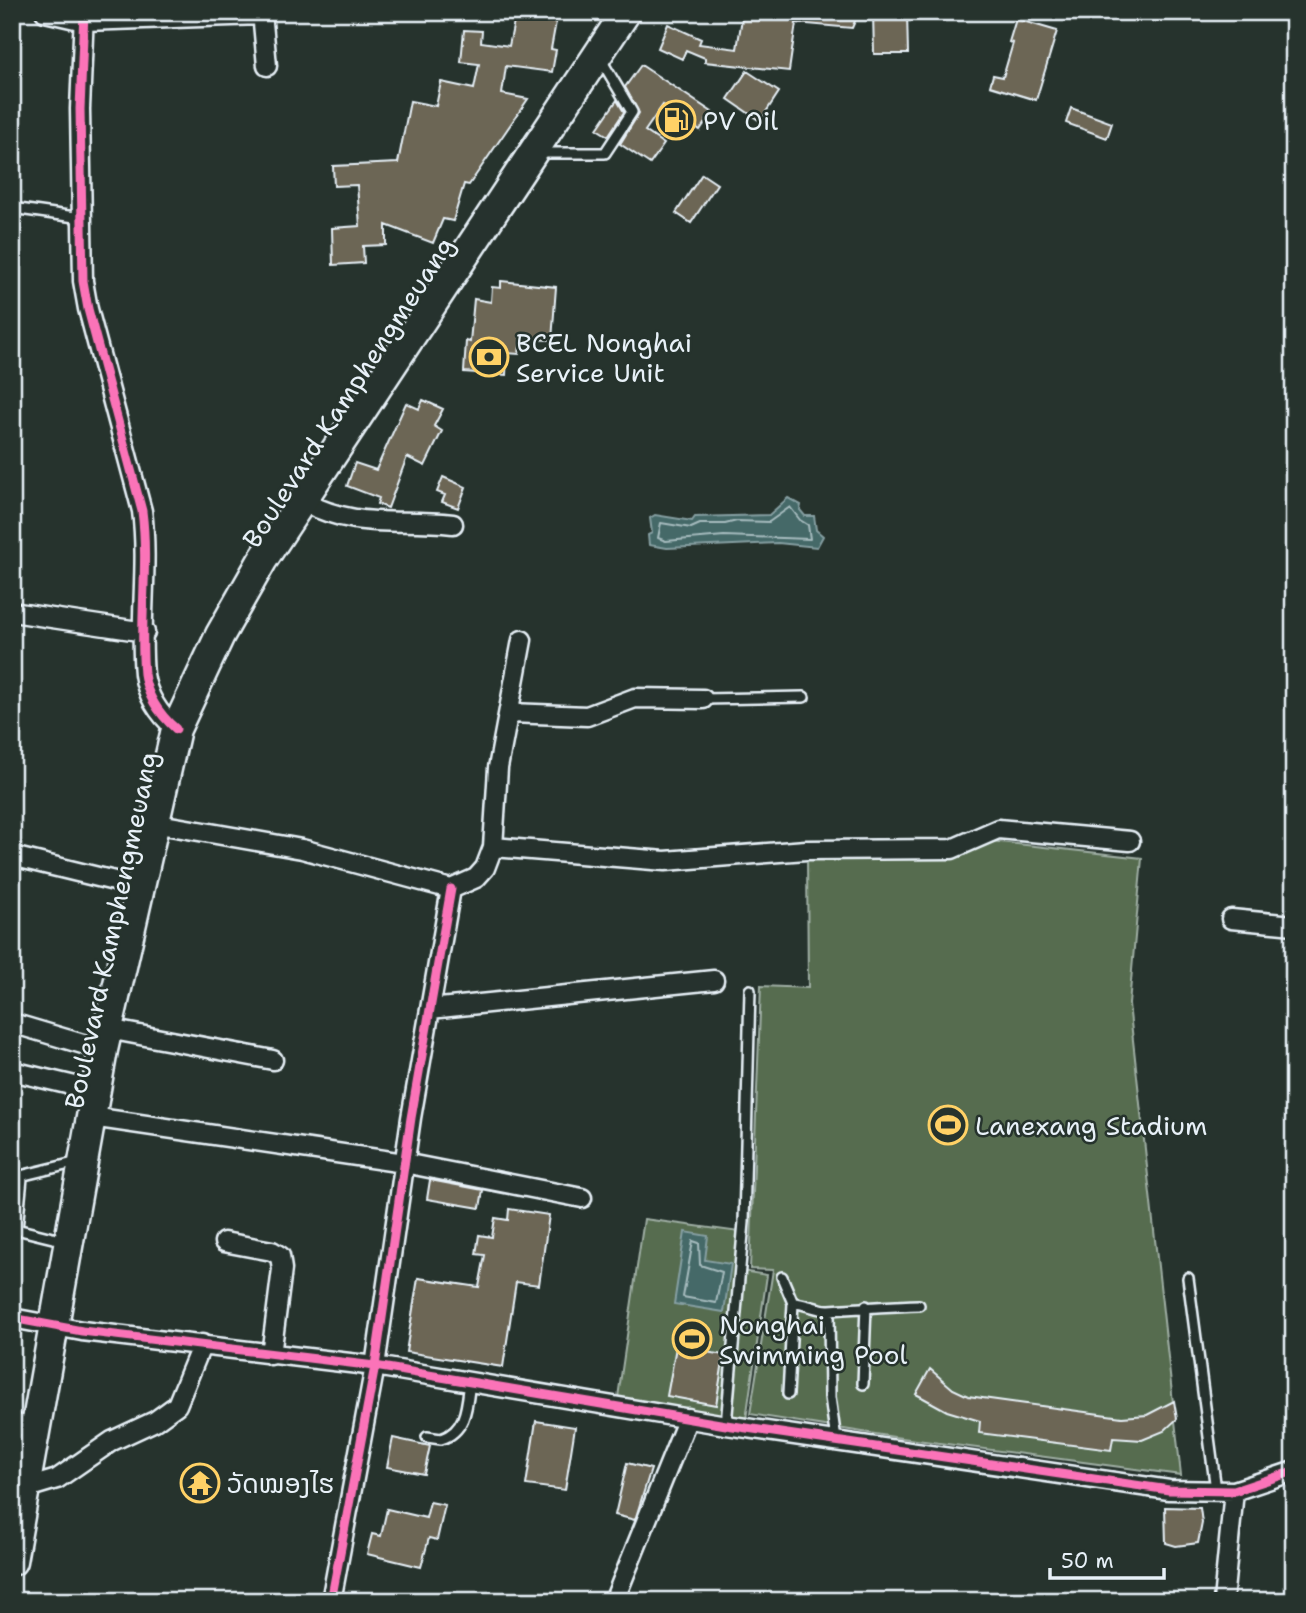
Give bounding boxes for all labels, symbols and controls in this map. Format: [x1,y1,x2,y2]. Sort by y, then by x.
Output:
fuel station icon: PV Oil [655,99,697,141]
place label: PV Oil [703,103,778,138]
street label: Boulevard Kamphengmeuang [234,230,462,554]
place label: BCEL Nonghai Service Unit [516,325,692,390]
bank icon: BCEL Nonghai Service Unit [468,336,510,378]
street label: Boulevard Kamphengmeuang [56,748,166,1112]
sports icon: Lanexang Stadium [927,1104,969,1146]
place label: Lanexang Stadium [975,1108,1207,1143]
place label: Nonghai Swimming Pool [719,1307,908,1372]
sports icon: Nonghai Swimming Pool [671,1318,713,1360]
temple icon: ວັດໝອງໄຮ [179,1462,221,1504]
place label: ວັດໝອງໄຮ [227,1466,335,1501]
scale bar [1050,1536,1164,1580]
text: 50 m [1061,1547,1114,1575]

